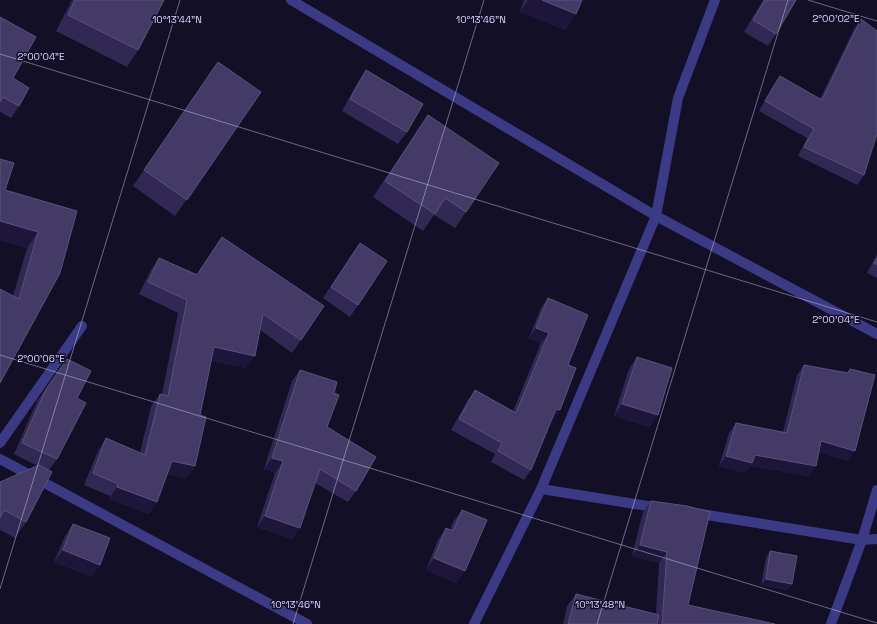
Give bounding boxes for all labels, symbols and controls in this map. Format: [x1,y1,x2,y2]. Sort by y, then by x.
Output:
text: 2°00'02"E [812,12,860,25]
text: 10°13'44"N [152,13,202,26]
text: 10°13'46"N [456,13,506,26]
text: 2°00'04"E [17,50,65,63]
text: 2°00'04"E [812,313,860,326]
text: 2°00'06"E [17,352,65,365]
text: 10°13'46"N [271,598,321,611]
text: 10°13'48"N [575,598,625,611]

